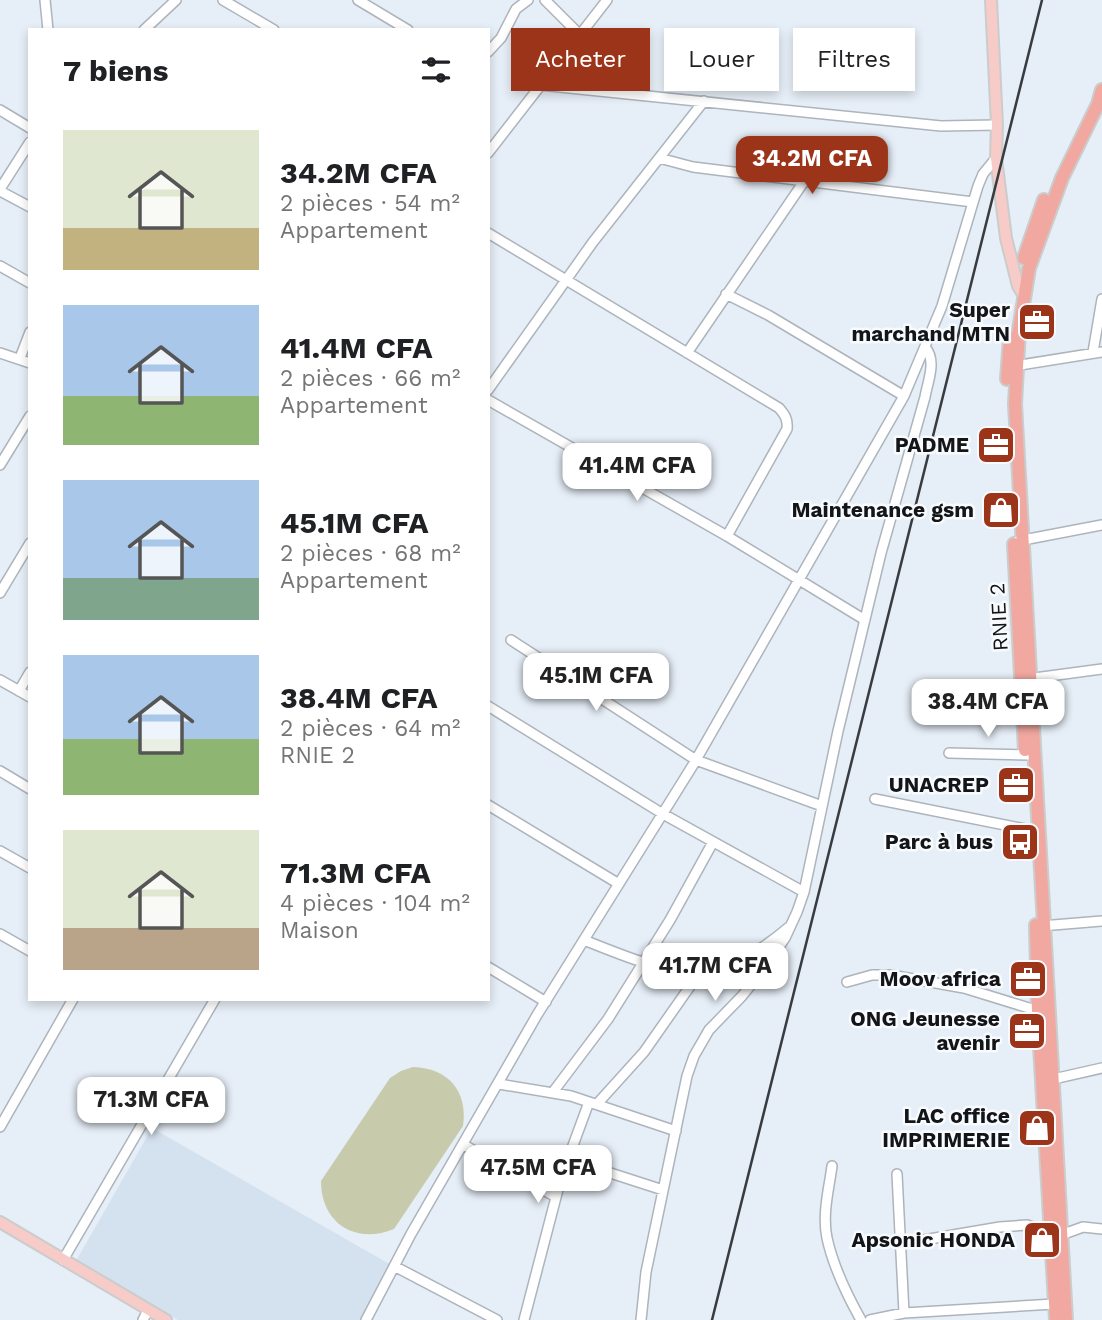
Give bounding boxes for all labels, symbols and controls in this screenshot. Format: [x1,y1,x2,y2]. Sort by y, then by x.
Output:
chip: Acheter [511,28,650,91]
chip: Louer [664,28,779,91]
chip: Filtres [793,28,915,91]
icon: filters [417,51,455,89]
text: 7 biens [63,53,169,88]
pin: 34.2M CFA [732,136,892,196]
text: 34.2M CFA [752,145,872,172]
text: 34.2M CFA [280,155,437,190]
icon: home [119,158,203,242]
text: 2 pièces · 54 m² [280,190,460,217]
text: Appartement [280,217,428,244]
place label: Super marchand MTN [852,297,1010,346]
office icon: Super marchand MTN [1016,301,1058,343]
text: 41.4M CFA [280,330,433,365]
icon: home [119,333,203,417]
text: 2 pièces · 66 m² [280,365,460,392]
text: Appartement [280,392,428,419]
office icon: PADME [975,424,1017,466]
place label: PADME [895,432,969,457]
pin: 41.4M CFA [557,444,717,503]
text: 41.4M CFA [579,452,696,479]
shop icon: Maintenance gsm [980,489,1022,531]
place label: Maintenance gsm [791,497,974,522]
text: 45.1M CFA [280,505,429,540]
icon: home [119,508,203,592]
text: 2 pièces · 68 m² [280,540,461,567]
text: Appartement [280,567,428,594]
street label: RNIE 2 [984,582,1013,652]
pin: 45.1M CFA [516,654,676,713]
text: 45.1M CFA [539,662,653,689]
text: 38.4M CFA [280,680,438,715]
pin: 38.4M CFA [908,680,1068,739]
icon: home [119,683,203,767]
text: 38.4M CFA [928,688,1048,715]
text: 2 pièces · 64 m² [280,715,460,742]
text: RNIE 2 [280,742,355,769]
office icon: UNACREP [995,764,1037,806]
place label: UNACREP [889,772,989,797]
bus stop icon: Parc à bus [999,821,1041,863]
place label: Parc à bus [885,829,993,854]
text: 71.3M CFA [280,855,431,890]
icon: home [119,858,203,942]
text: 4 pièces · 104 m² [280,890,470,917]
text: Maison [280,917,359,944]
pin: 41.7M CFA [635,944,795,1003]
text: 41.7M CFA [658,952,772,979]
office icon: Moov africa [1007,958,1049,1000]
place label: Moov africa [880,966,1002,991]
place label: ONG Jeunesse avenir [850,1006,1000,1055]
office icon: ONG Jeunesse avenir [1006,1010,1048,1052]
pin: 71.3M CFA [71,1078,231,1137]
text: 71.3M CFA [93,1086,209,1113]
place label: LAC office IMPRIMERIE [882,1103,1010,1152]
shop icon: LAC office IMPRIMERIE [1016,1107,1058,1149]
pin: 47.5M CFA [458,1146,618,1205]
text: 47.5M CFA [480,1154,596,1181]
shop icon: Apsonic HONDA [1021,1219,1063,1261]
place label: Apsonic HONDA [851,1227,1016,1252]

